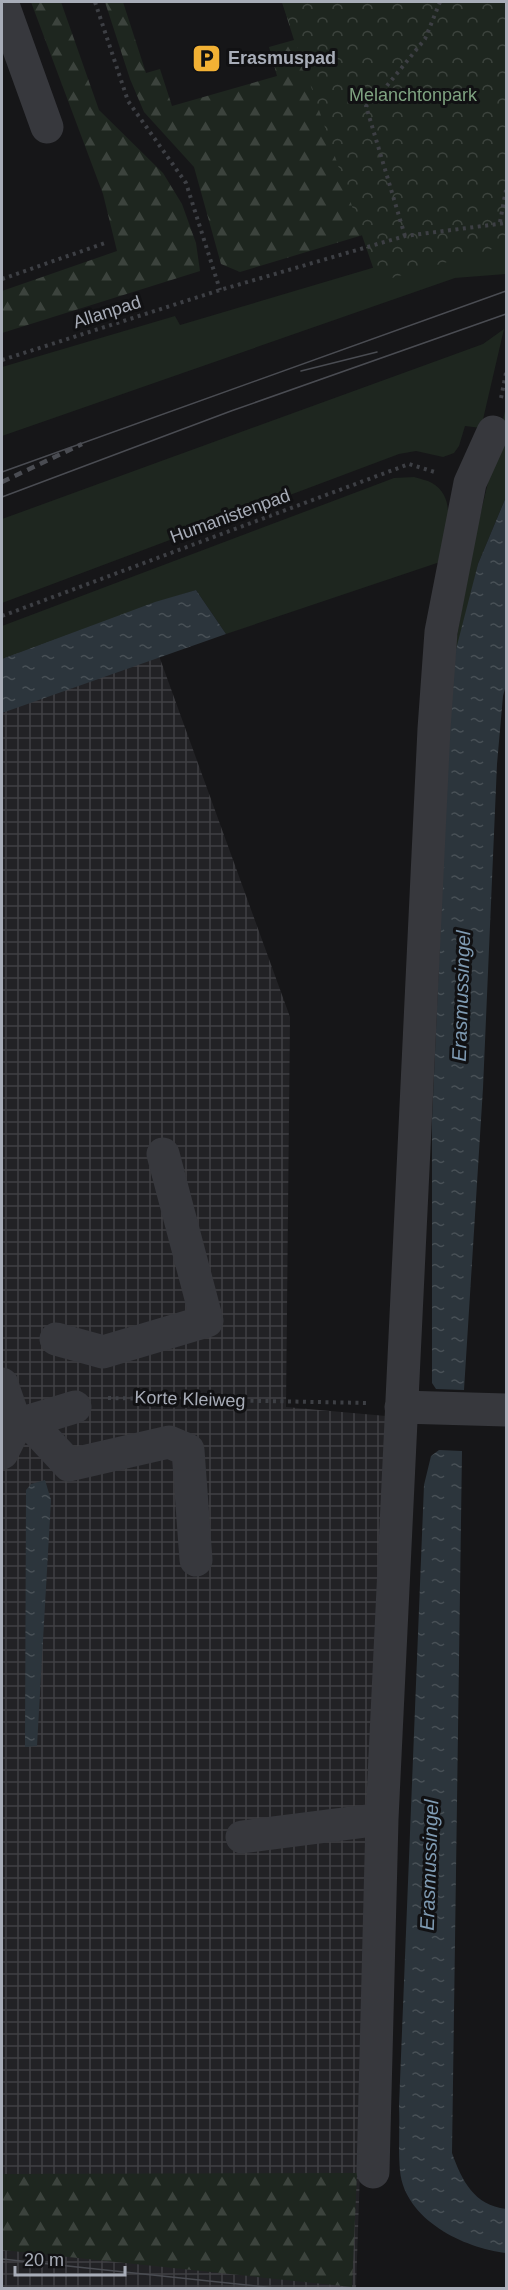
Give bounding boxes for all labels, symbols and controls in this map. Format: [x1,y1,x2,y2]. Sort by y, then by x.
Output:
parking icon: Erasmuspad [191,42,223,74]
place label: Erasmuspad [228,48,336,68]
park label: Melanchtonpark [349,85,478,105]
street label: Allanpad [71,292,143,332]
street label: Humanistenpad [167,485,293,547]
water label: Erasmussingel [448,930,474,1062]
street label: Korte Kleiweg [134,1387,246,1411]
water label: Erasmussingel [416,1799,442,1931]
scale bar [15,2239,124,2277]
text: 20 m [24,2250,64,2270]

